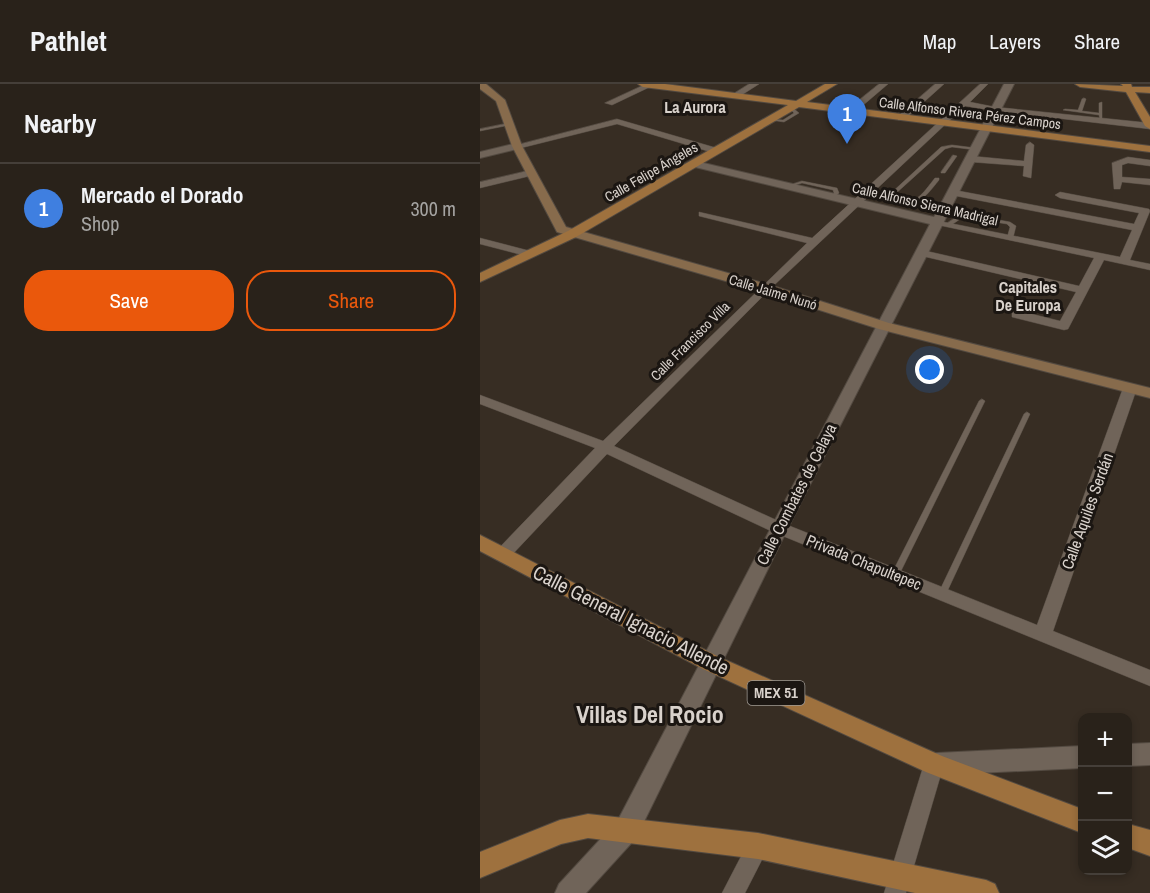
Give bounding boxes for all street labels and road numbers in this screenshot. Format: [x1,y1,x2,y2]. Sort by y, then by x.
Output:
street label: Calle Alfonso Rivera Pérez Campos [878,93,1062,133]
street label: Calle Felipe Ángeles [601,138,701,206]
street label: Calle Alfonso Sierra Madrigal [850,178,1000,230]
street label: Calle Jaime Nunó [727,270,819,314]
street label: Calle Francisco Villa [646,297,734,385]
street label: Calle Combates de Celaya [751,419,842,569]
street label: Calle Aquiles Serdán [1056,450,1118,572]
street label: Privada Chapultepec [803,529,925,595]
street label: Calle General Ignacio Allende [528,558,734,681]
road number: MEX 51 [748,681,804,705]

